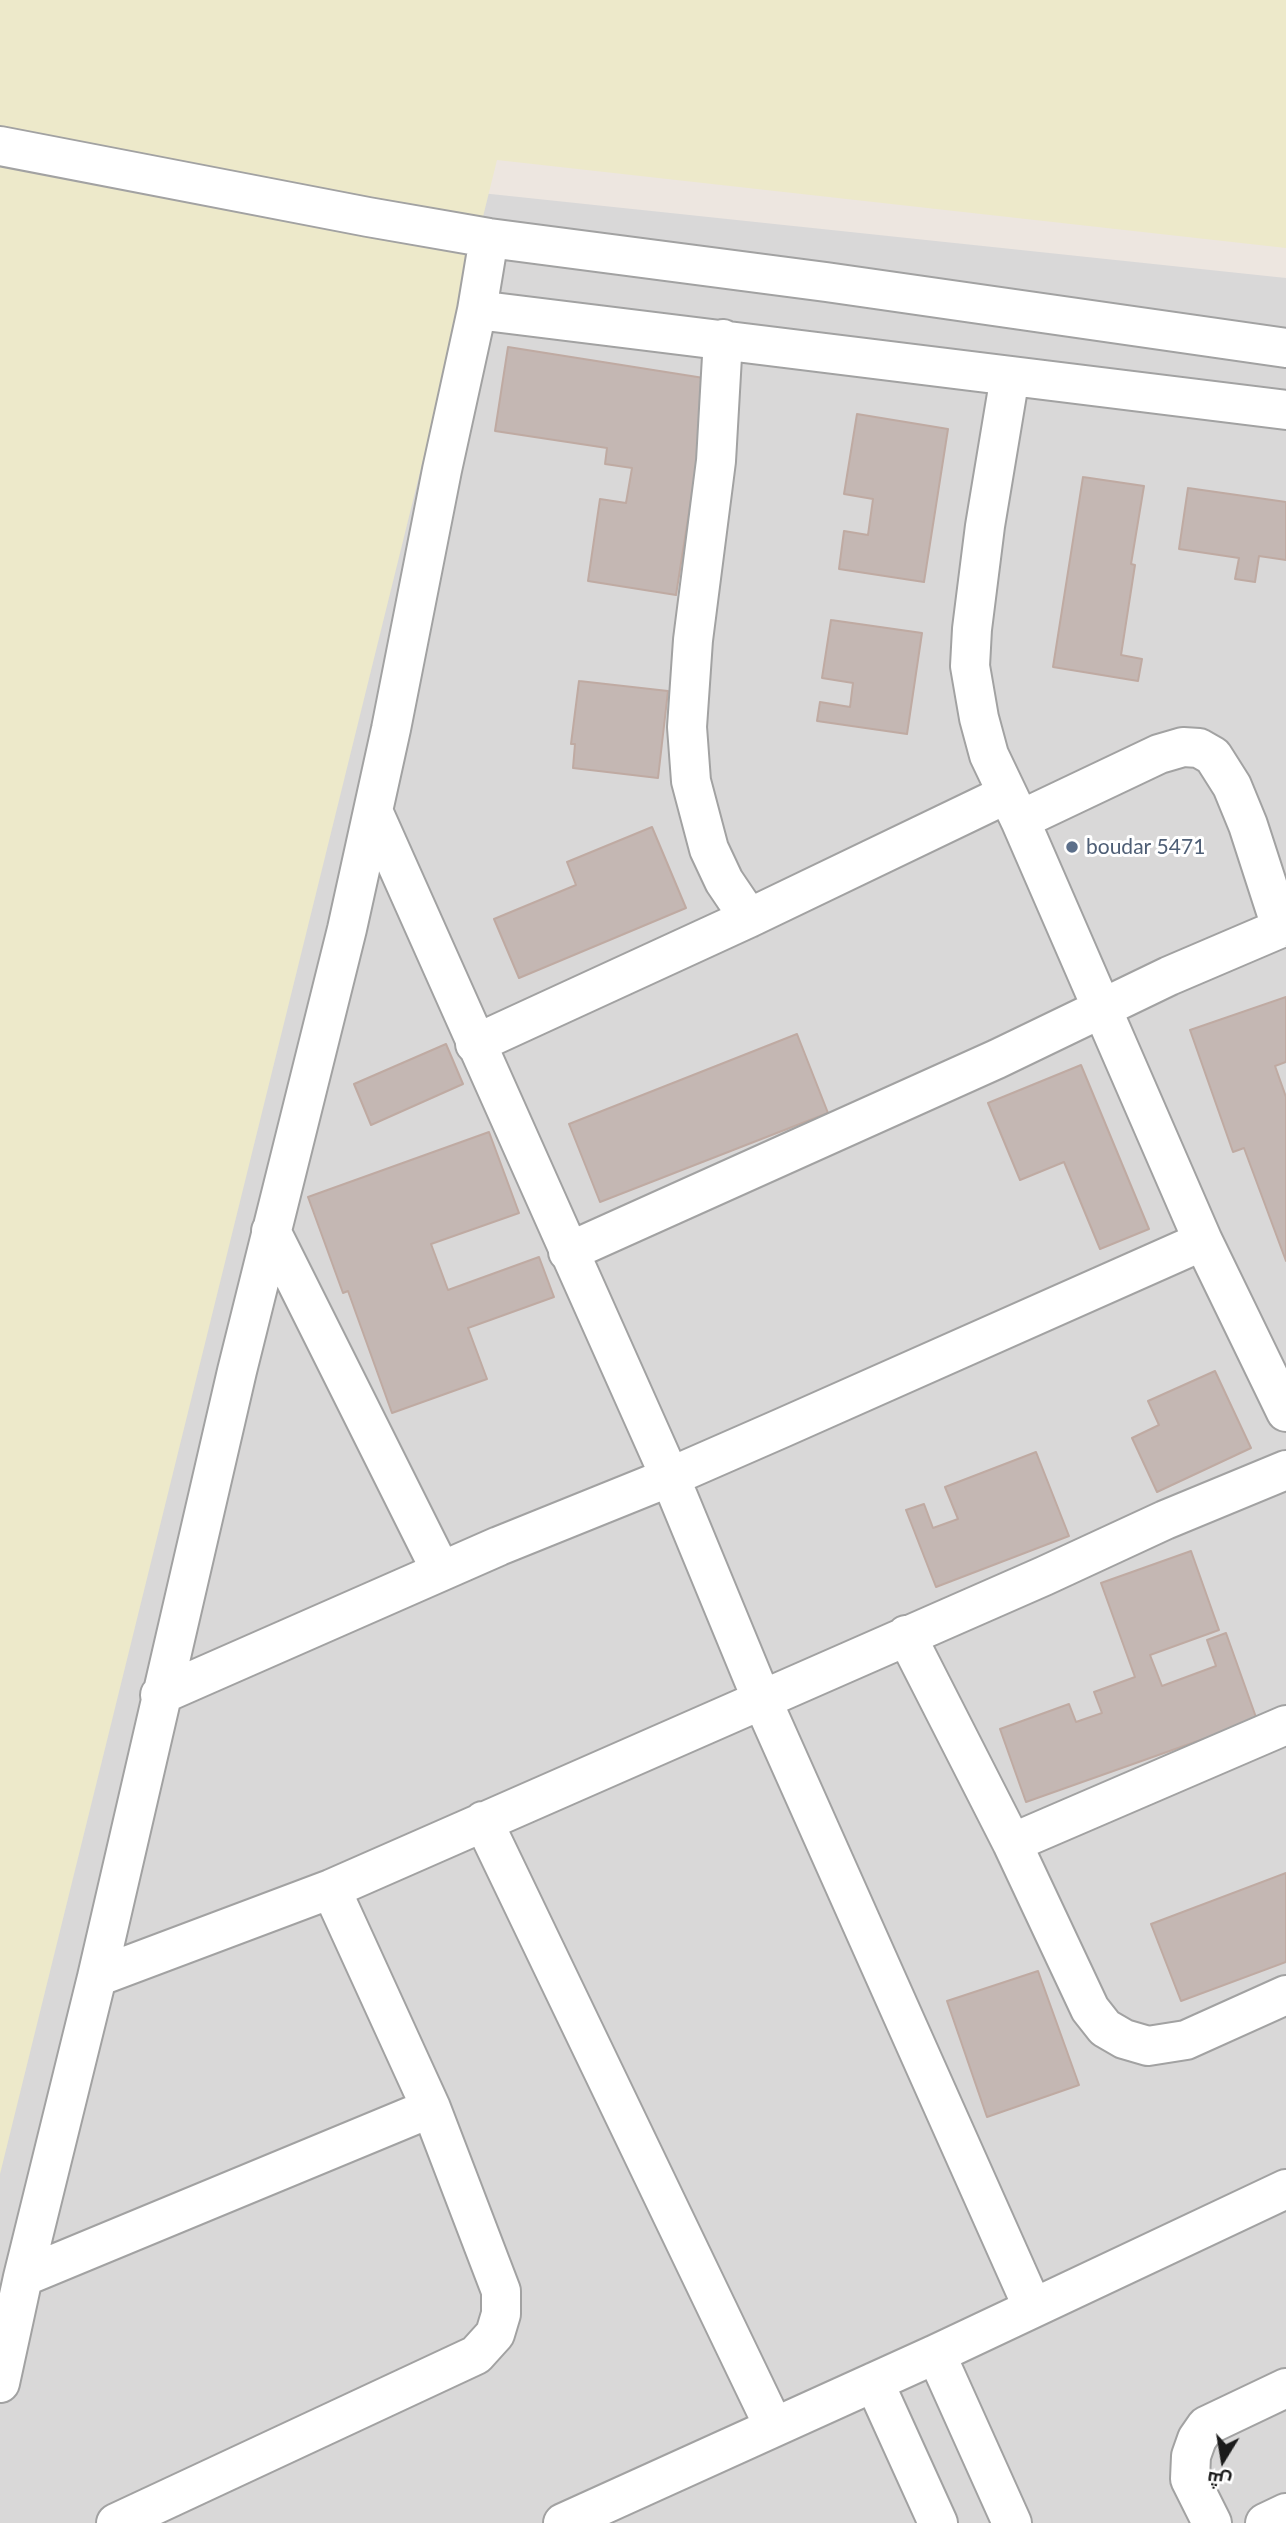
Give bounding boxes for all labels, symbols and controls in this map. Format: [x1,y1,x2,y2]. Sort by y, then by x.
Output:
place label: boudar 5471 [1086,834,1205,860]
marker: boudar 5471 [1064,839,1080,855]
north arrow [1188,2425,1258,2495]
text: ش [1205,2467,1233,2495]

